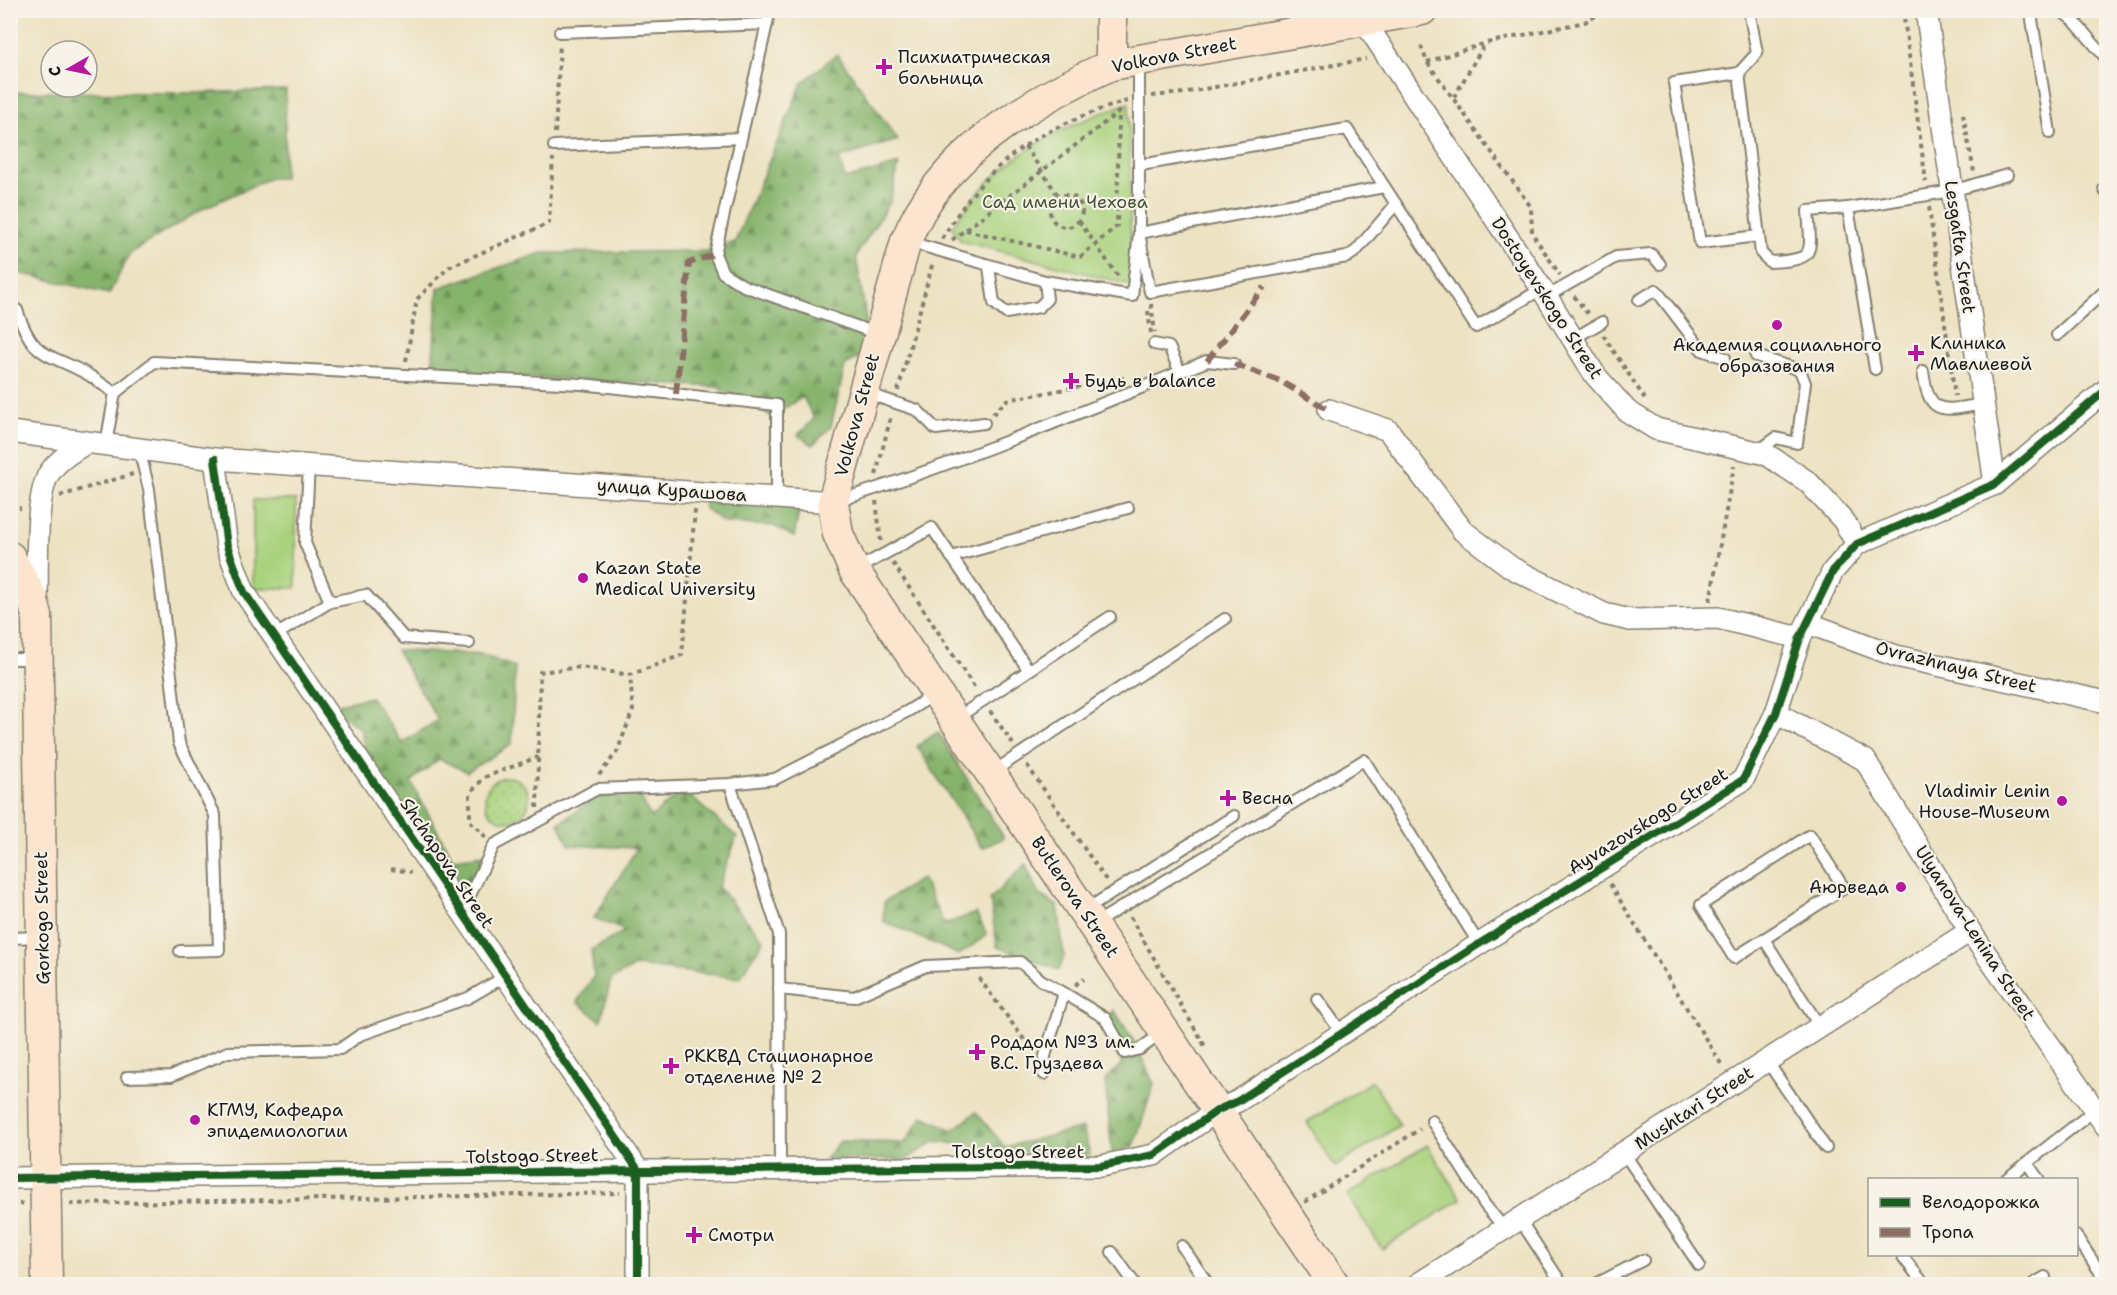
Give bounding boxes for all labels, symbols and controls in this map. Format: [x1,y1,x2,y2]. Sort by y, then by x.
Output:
street label: Volkova Street [1109,31,1239,79]
north arrow [39,39,99,99]
place label: Психиатрическая больница [898,45,1051,90]
marker: Психиатрическая больница [875,58,893,76]
text: С [44,65,66,78]
street label: Lesgafta Street [1939,179,1981,315]
park label: Сад имени Чехова [982,190,1148,214]
street label: Dostoyevskogo Street [1486,212,1608,384]
marker: Академия социального образования [1770,318,1784,332]
place label: Клиника Мавлиевой [1930,331,2032,376]
place label: Академия социального образования [1672,333,1882,378]
marker: Клиника Мавлиевой [1907,344,1925,362]
street label: Volkova Street [829,351,885,479]
place label: Будь в balance [1084,369,1216,393]
marker: Будь в balance [1062,372,1080,390]
street label: улица Курашова [596,473,748,507]
place label: Kazan State Medical University [595,556,756,601]
marker: Kazan State Medical University [576,571,590,585]
street label: Ovrazhnaya Street [1873,635,2039,699]
street label: Ayvazovskogo Street [1564,762,1732,880]
place label: Vladimir Lenin House-Museum [1918,779,2050,824]
place label: Весна [1242,786,1293,810]
marker: Весна [1219,789,1237,807]
street label: Shchapova Street [394,793,500,933]
marker: Vladimir Lenin House-Museum [2055,794,2069,808]
street label: Butlerova Street [1026,832,1125,962]
street label: Ulyanova-Lenina Street [1909,841,2041,1025]
street label: Gorkogo Street [29,851,55,985]
place label: Аюрведа [1809,875,1889,899]
marker: Аюрведа [1894,880,1908,894]
place label: Роддом №3 им. В.С. Груздева [990,1030,1135,1075]
marker: Роддом №3 им. В.С. Груздева [968,1043,986,1061]
place label: РККВД Стационарное отделение № 2 [684,1044,874,1089]
marker: РККВД Стационарное отделение № 2 [662,1057,680,1075]
street label: Mushtari Street [1630,1060,1758,1155]
place label: КГМУ, Кафедра эпидемиологии [207,1098,348,1143]
marker: КГМУ, Кафедра эпидемиологии [188,1113,202,1127]
street label: Tolstogo Street [952,1140,1085,1164]
street label: Tolstogo Street [465,1143,599,1169]
legend [1868,1178,2078,1256]
text: Велодорожка [1922,1190,2040,1214]
text: Тропа [1922,1220,1974,1244]
place label: Смотри [708,1223,774,1247]
marker: Смотри [685,1226,703,1244]

